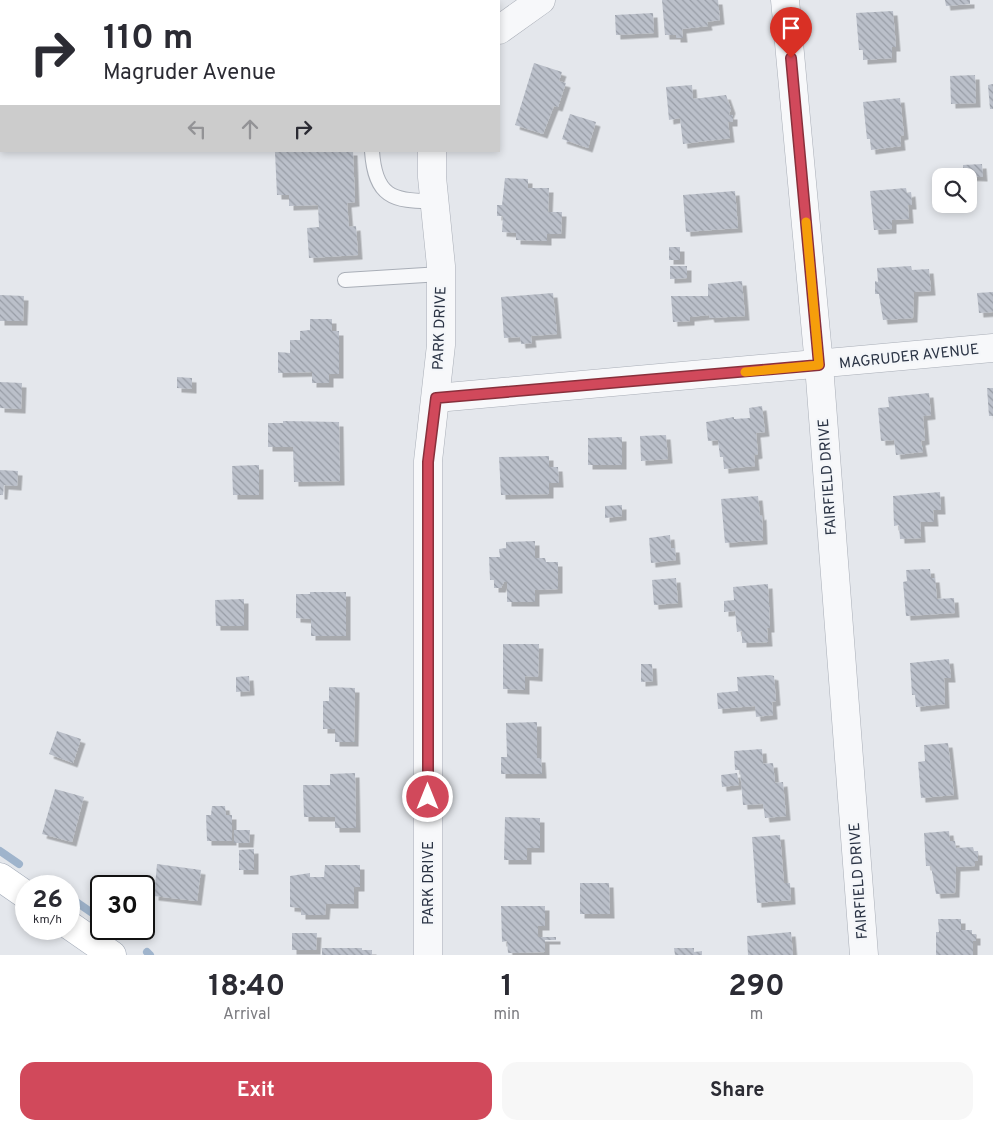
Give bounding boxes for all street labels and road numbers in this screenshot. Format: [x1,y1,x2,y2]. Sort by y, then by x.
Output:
street label: PARK DRIVE [430,286,451,370]
street label: MAGRUDER AVENUE [838,341,980,374]
street label: FAIRFIELD DRIVE [815,418,842,536]
street label: FAIRFIELD DRIVE [846,822,873,940]
street label: PARK DRIVE [420,841,439,925]

